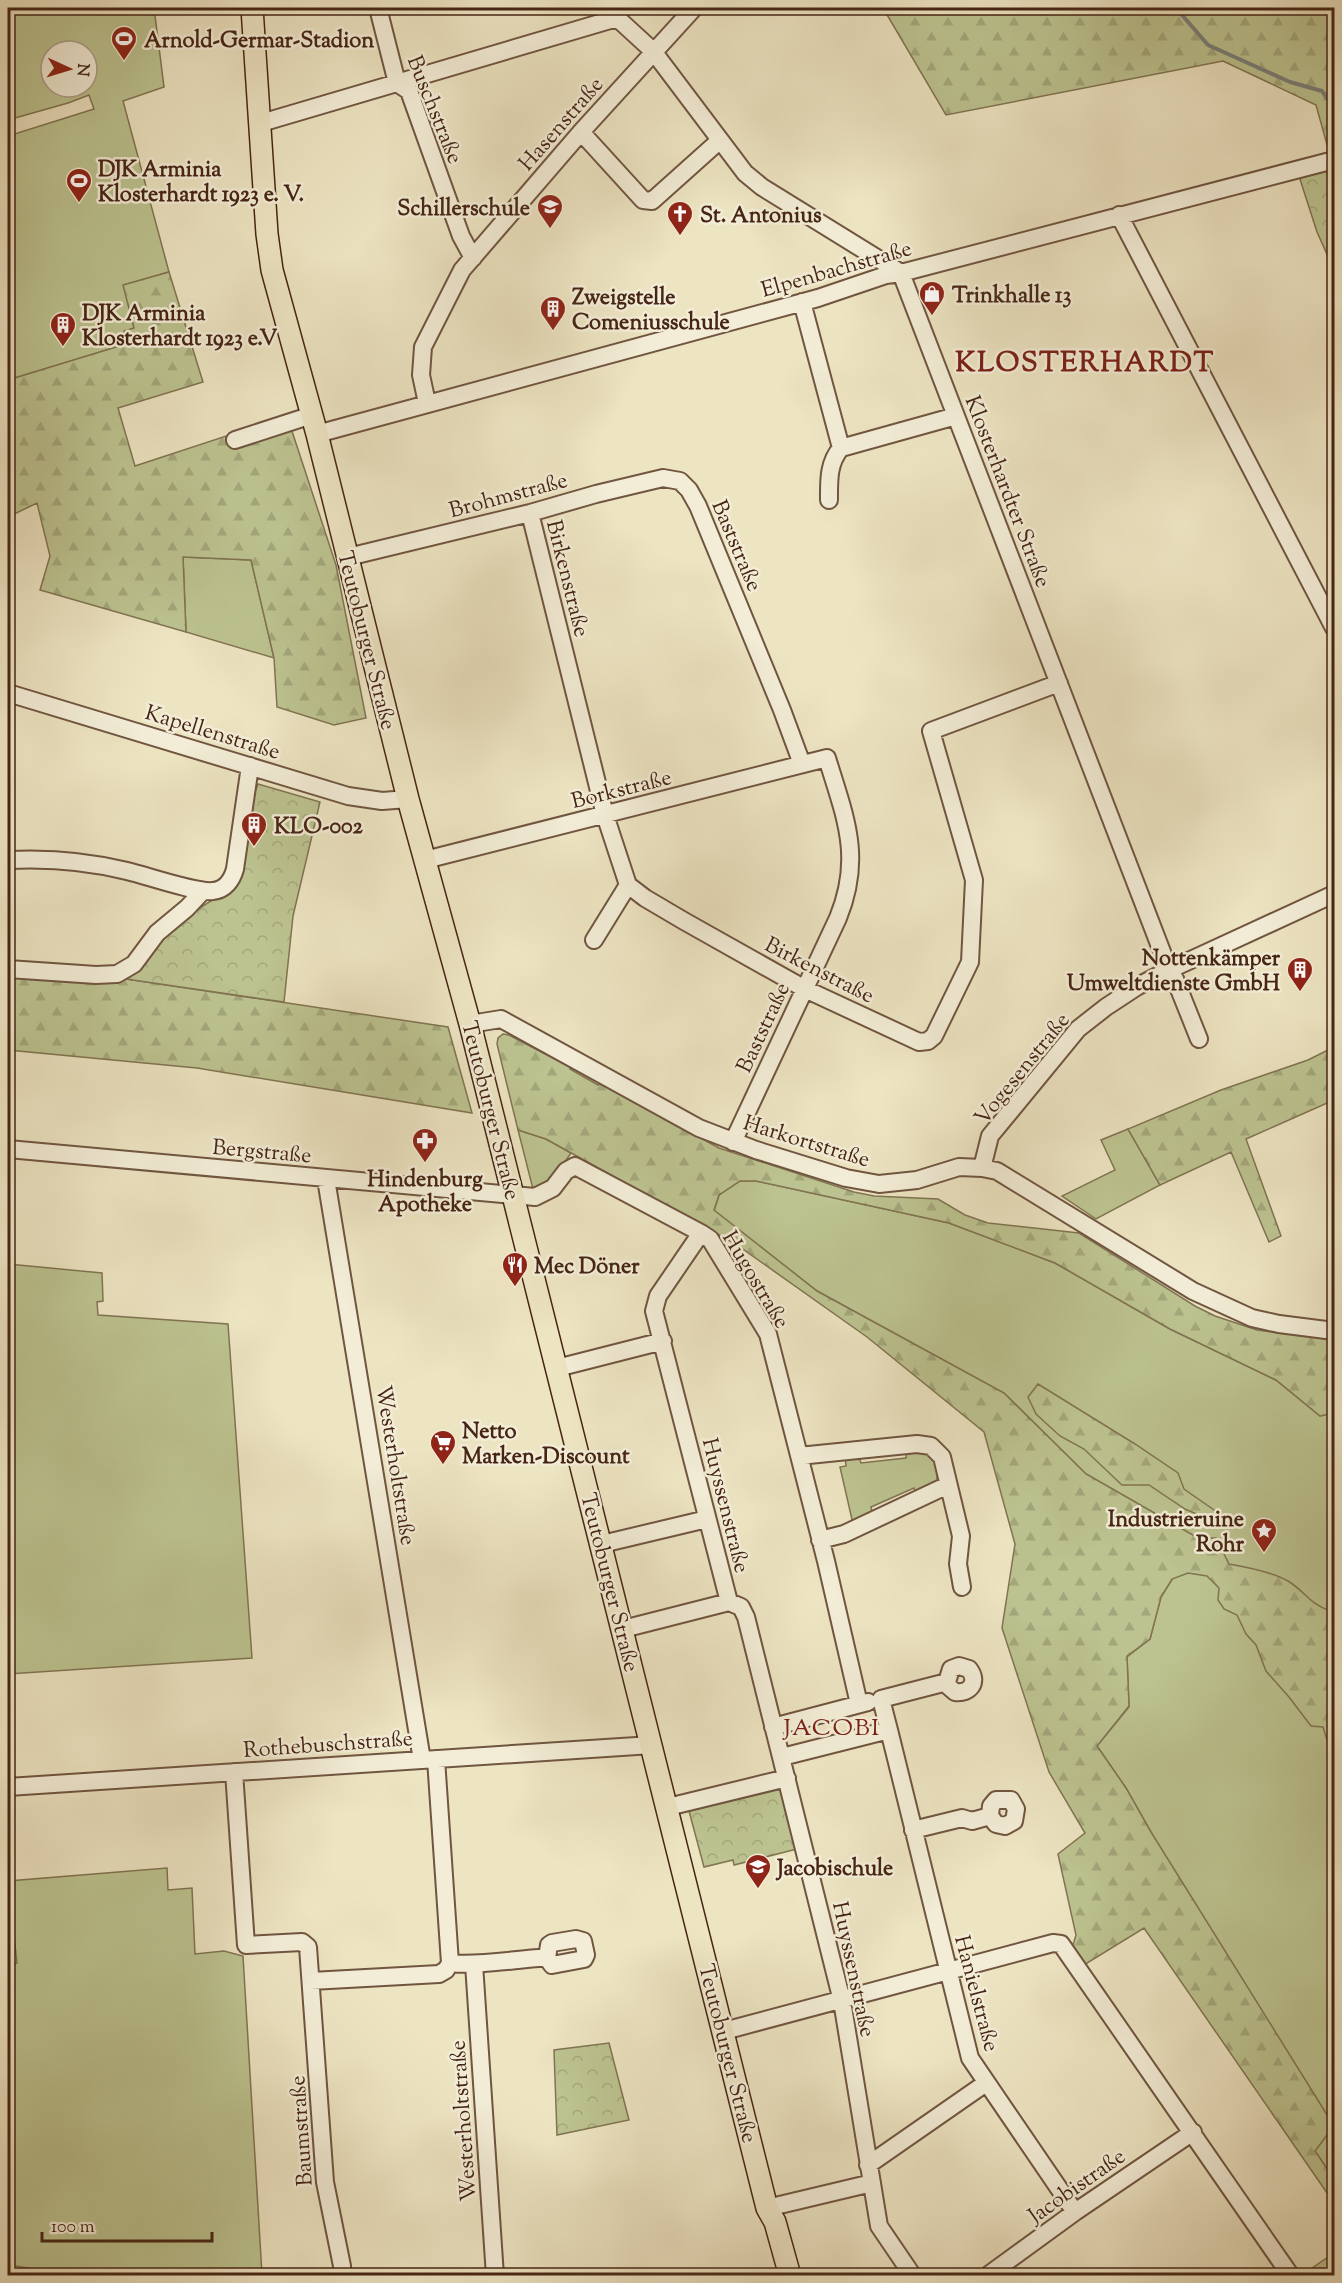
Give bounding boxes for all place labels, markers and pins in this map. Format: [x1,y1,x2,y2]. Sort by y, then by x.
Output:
sports icon: Arnold-Germar-Stadion [109,24,139,62]
place label: Arnold-Germar-Stadion [144,26,374,58]
place label: DJK Arminia Klosterhardt 1923 e. V. [98,155,304,212]
sports icon: DJK Arminia Klosterhardt 1923 e. V. [64,166,94,204]
school or university icon: Schillerschule [535,192,565,230]
place label: Schillerschule [397,194,530,226]
church icon: St. Antonius [665,199,695,237]
place label: St. Antonius [700,201,822,233]
shop icon: Trinkhalle 13 [917,279,947,317]
place label: Trinkhalle 13 [952,281,1072,313]
place label: Zweigstelle Comeniusschule [572,283,730,340]
building icon: Zweigstelle Comeniusschule [538,294,568,332]
place label: DJK Arminia Klosterhardt 1923 e.V [82,299,278,356]
building icon: DJK Arminia Klosterhardt 1923 e.V [48,310,78,348]
building icon: KLO-002 [239,810,269,848]
place label: KLO-002 [274,812,363,844]
place label: Nottenkämper Umweltdienste GmbH [1067,944,1281,1001]
building icon: Nottenkämper Umweltdienste GmbH [1285,955,1315,993]
pharmacy icon: Hindenburg Apotheke [410,1126,440,1164]
place label: Hindenburg Apotheke [367,1165,483,1222]
restaurant icon: Mec Döner [500,1250,530,1288]
place label: Mec Döner [534,1252,640,1284]
place label: Netto Marken-Discount [462,1417,630,1474]
supermarket icon: Netto Marken-Discount [428,1428,458,1466]
place label: Industrieruine Rohr [1108,1505,1245,1562]
place icon: Industrieruine Rohr [1249,1516,1279,1554]
school or university icon: Jacobischule [743,1852,773,1890]
place label: Jacobischule [775,1854,893,1886]

